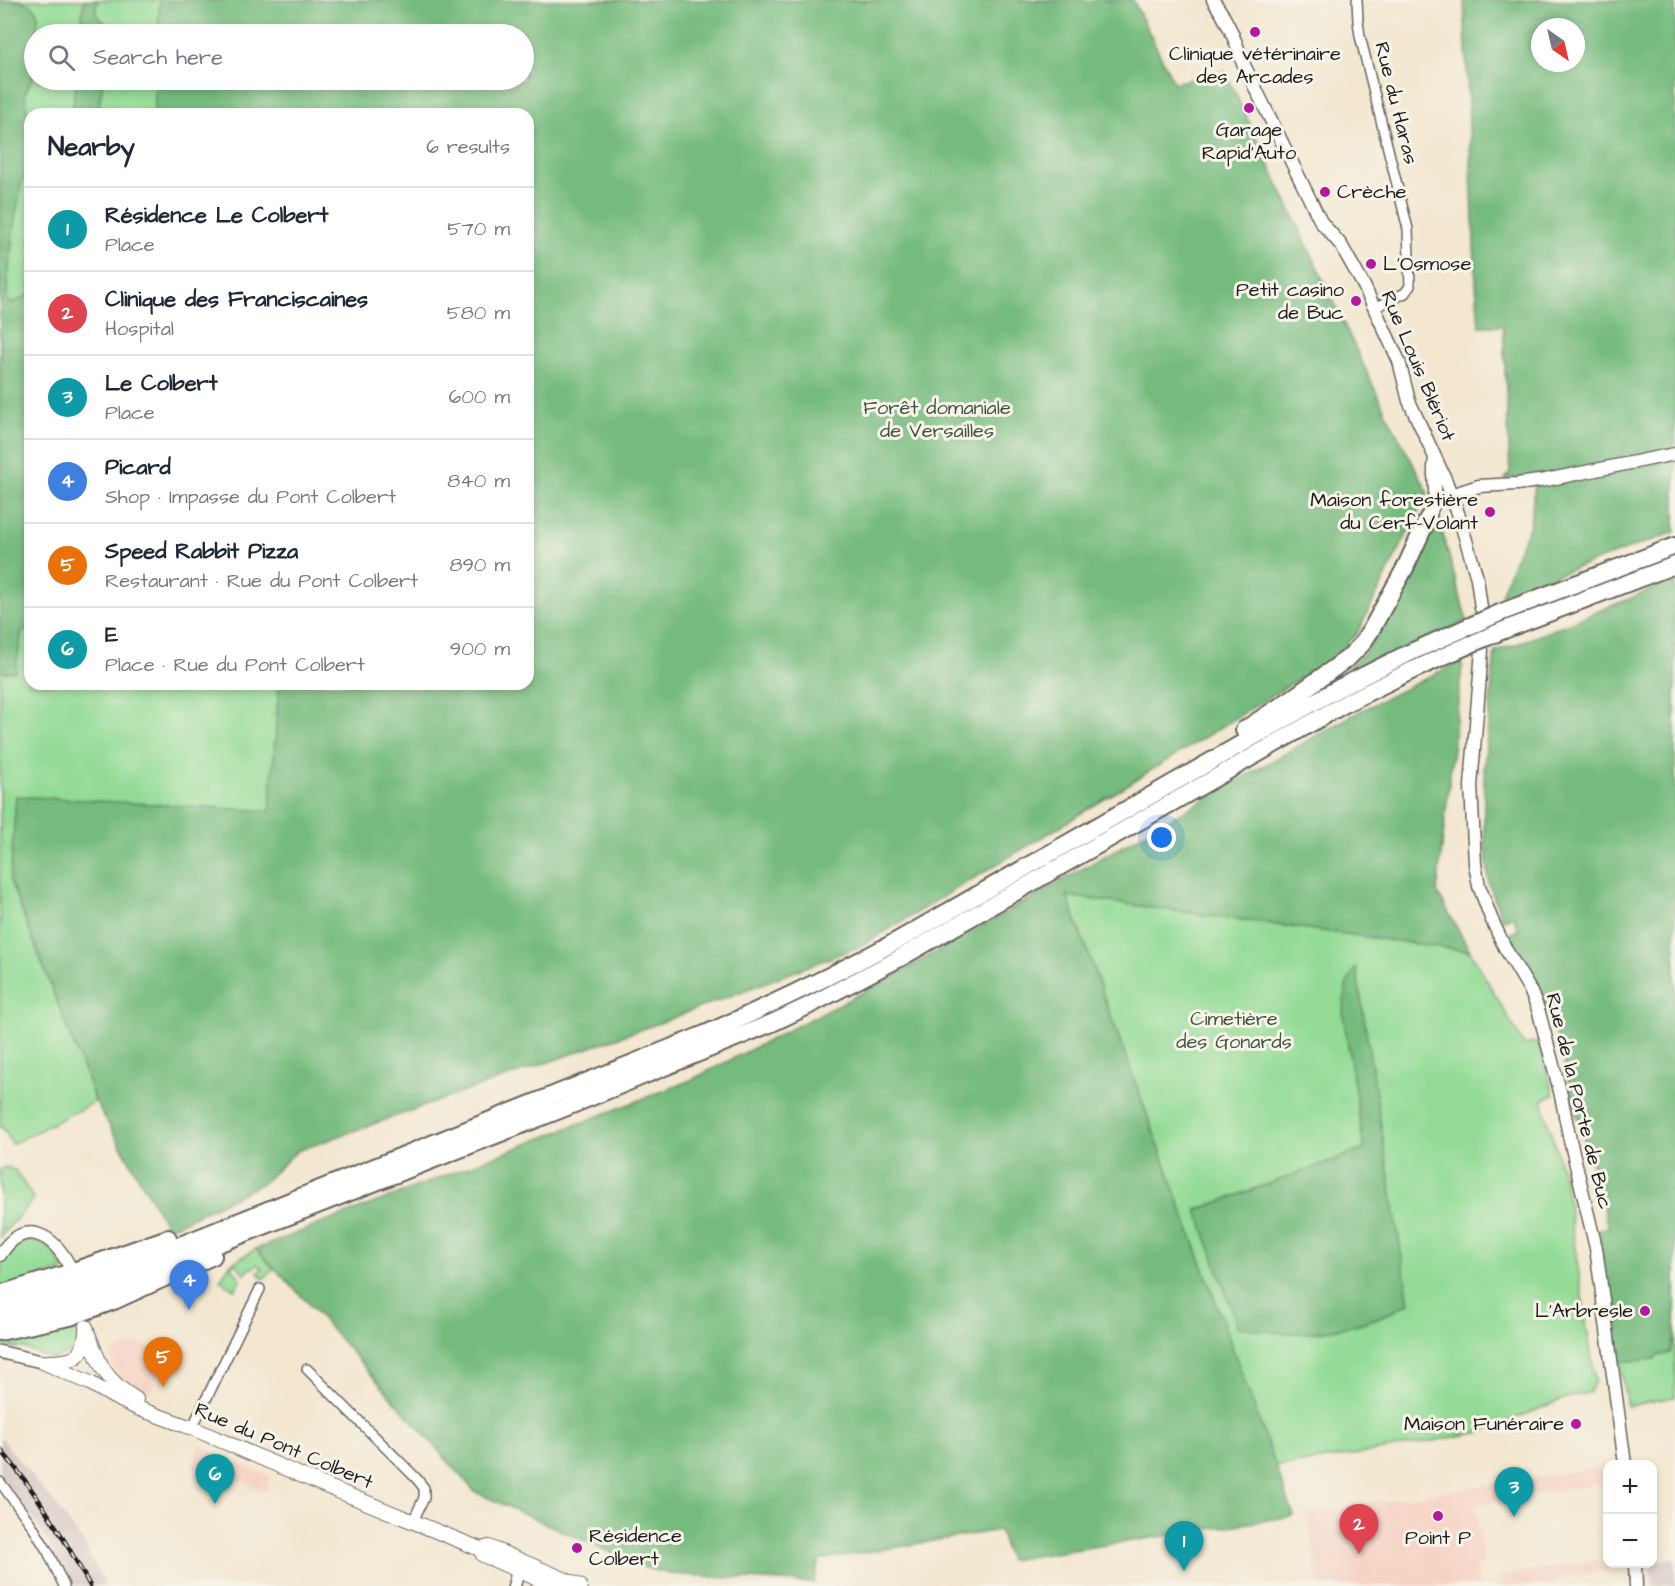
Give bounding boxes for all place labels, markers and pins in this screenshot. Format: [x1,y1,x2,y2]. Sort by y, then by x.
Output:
marker: Clinique vétérinaire des Arcades [1248,25,1262,39]
place label: Clinique vétérinaire des Arcades [1169,40,1341,91]
marker: Garage Rapid'Auto [1242,101,1256,115]
place label: Garage Rapid'Auto [1202,116,1296,167]
place label: Crèche [1337,178,1407,206]
marker: Crèche [1318,185,1332,199]
place label: L'Osmose [1383,250,1471,278]
marker: L'Osmose [1364,257,1378,271]
place label: Petit casino de Buc [1236,276,1344,327]
marker: Petit casino de Buc [1349,294,1363,308]
place label: Maison forestière du Cerf-Volant [1310,486,1478,537]
marker: Maison forestière du Cerf-Volant [1483,505,1497,519]
pin: 4 [170,1260,208,1310]
place label: L’Arbresle [1535,1297,1633,1325]
marker: L’Arbresle [1638,1304,1652,1318]
pin: 5 [144,1338,182,1387]
place label: Maison Funéraire [1404,1410,1564,1438]
marker: Maison Funéraire [1569,1417,1583,1431]
pin: 6 [196,1454,234,1504]
pin: 3 [1494,1468,1534,1517]
pin: 2 [1340,1504,1378,1554]
marker: Point P [1431,1509,1445,1523]
place label: Résidence Colbert [589,1522,682,1573]
pin: 1 [1164,1522,1204,1571]
place label: Point P [1405,1524,1471,1552]
marker: Résidence Colbert [570,1541,584,1555]

